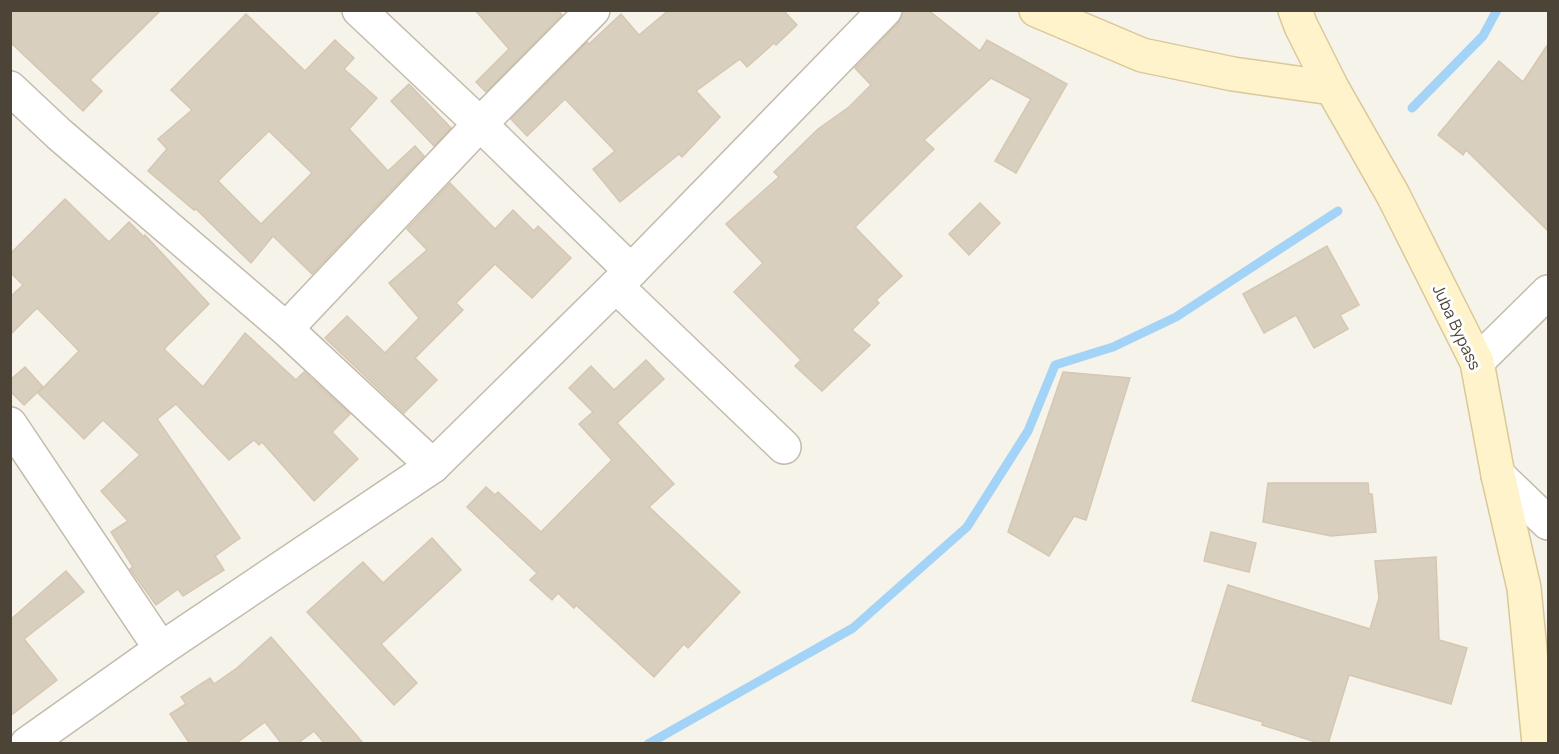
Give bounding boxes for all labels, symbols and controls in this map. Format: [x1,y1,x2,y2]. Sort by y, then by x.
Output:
street label: Juba Bypass [1428,281,1486,373]

